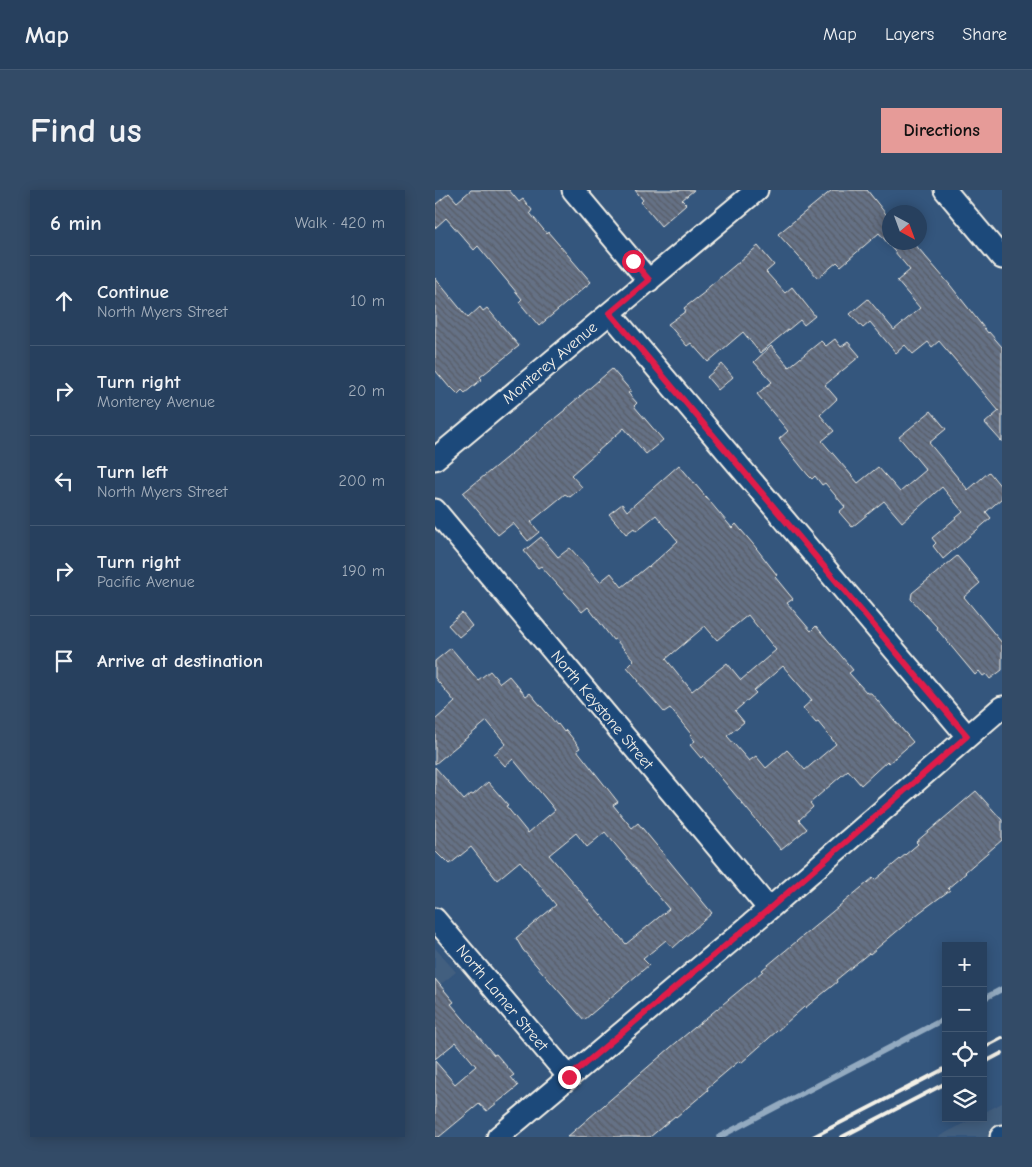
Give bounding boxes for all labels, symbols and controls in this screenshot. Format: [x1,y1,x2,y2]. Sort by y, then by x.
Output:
text: Map [25,21,69,49]
text: Map [823,24,857,45]
text: Layers [885,24,934,45]
text: Share [962,24,1007,45]
button: Directions [881,108,1002,153]
text: Find us [30,110,142,151]
north arrow [882,205,927,250]
text: 6 min [50,211,102,235]
text: Walk · 420 m [295,214,385,232]
route start [622,250,645,273]
text: Continue [97,281,169,303]
icon: ahead [50,287,78,315]
text: 10 m [350,292,385,310]
text: North Myers Street [97,303,228,321]
street label: Monterey Avenue [499,318,601,408]
text: Turn right [97,371,181,393]
icon: right [50,377,78,405]
text: 20 m [348,382,385,400]
text: Monterey Avenue [97,393,215,411]
text: Turn left [97,461,168,483]
icon: left [50,467,78,495]
text: 200 m [339,472,385,490]
text: North Myers Street [97,483,228,501]
text: Turn right [97,551,181,573]
icon: right [50,557,78,585]
text: 190 m [342,562,385,580]
text: Pacific Avenue [97,573,195,591]
icon: arrive [50,647,78,675]
street label: North Keystone Street [547,647,657,773]
text: Arrive at destination [97,650,263,672]
street label: North Lamer Street [452,941,552,1055]
map controls [942,942,987,1122]
button: + [942,942,987,987]
button: − [942,987,987,1032]
button: locate [942,1032,987,1077]
route end [558,1066,581,1089]
button: layers [942,1077,987,1122]

